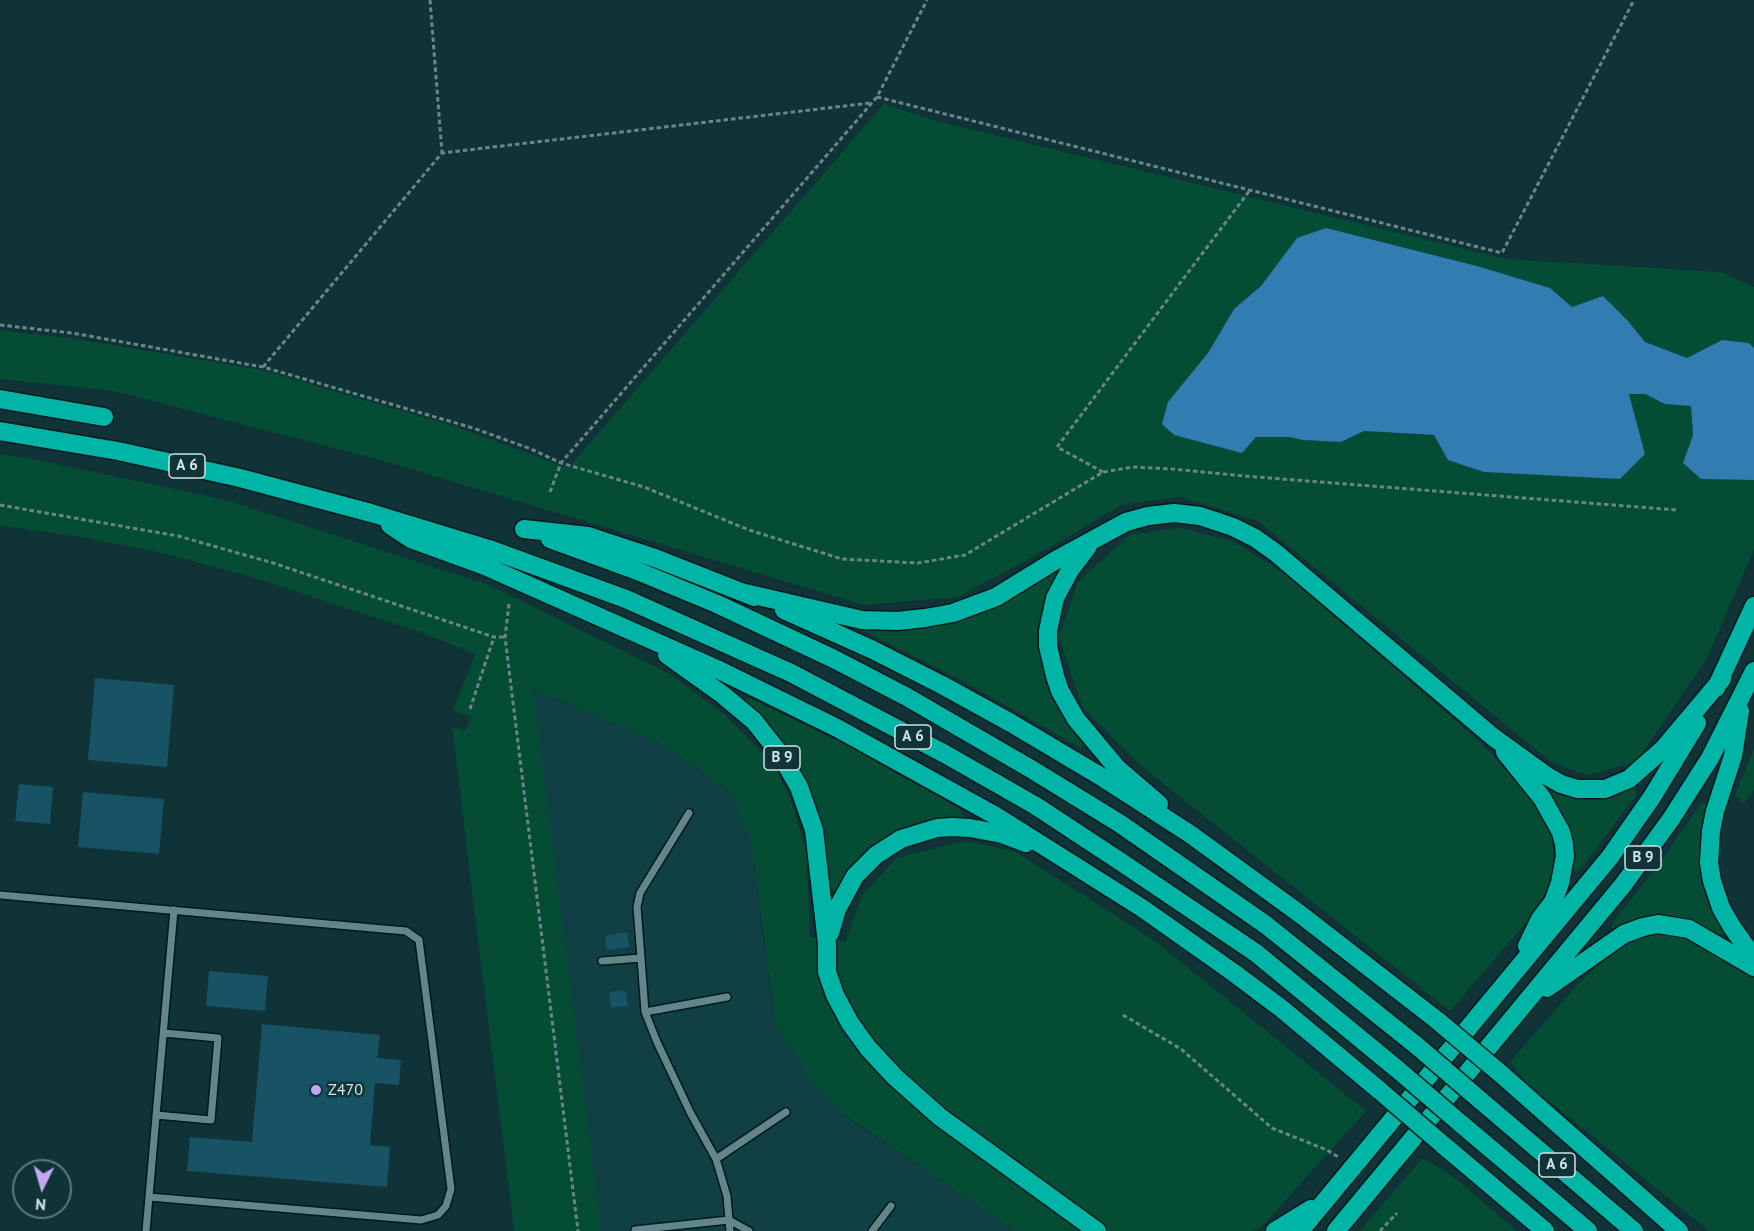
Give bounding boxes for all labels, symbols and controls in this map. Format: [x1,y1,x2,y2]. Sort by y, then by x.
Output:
road number: A 6 [169,454,205,478]
road number: A 6 [895,725,931,749]
road number: B 9 [764,746,800,770]
road number: B 9 [1625,846,1661,870]
place label: Z470 [328,1080,363,1100]
marker: Z470 [309,1083,323,1097]
road number: A 6 [1539,1153,1575,1177]
north arrow [12,1159,72,1219]
text: N [35,1195,47,1215]

